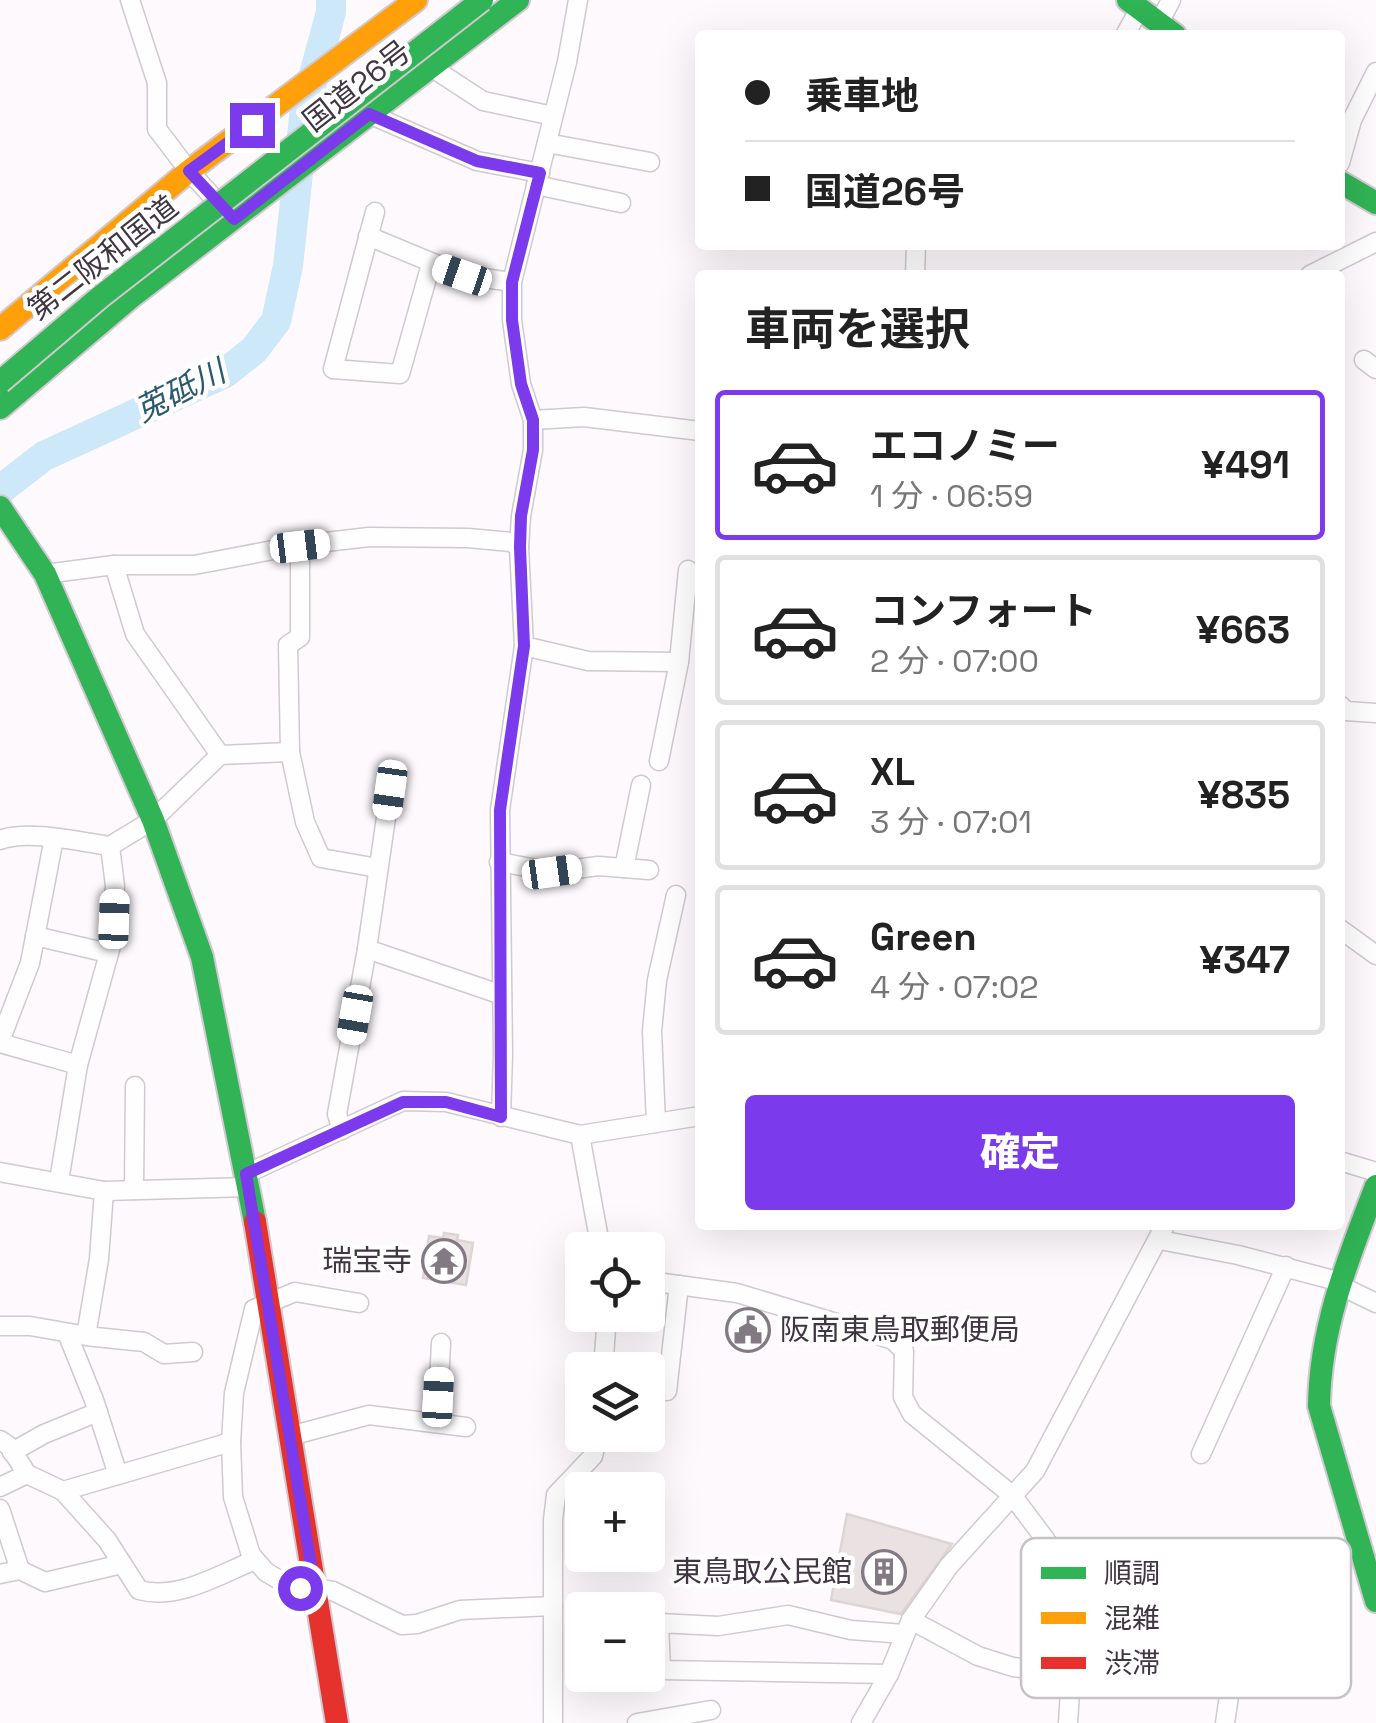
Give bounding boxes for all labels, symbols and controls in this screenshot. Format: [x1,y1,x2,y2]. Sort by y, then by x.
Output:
street label: 国道26号 [295,31,419,140]
text: 乗車地 [805,72,919,120]
route end [230,103,275,148]
text: 国道26号 [805,168,965,216]
street label: 第二阪和国道 [20,187,186,328]
car [429,251,495,299]
text: 車両を選択 [745,301,970,358]
water label: 莵砥川 [128,350,235,431]
icon: car [750,420,840,510]
text: エコノミー [870,422,1060,470]
text: ¥491 [1202,441,1290,489]
text: 1 分 · 06:59 [870,476,1033,516]
car [268,527,332,565]
icon: car [750,585,840,675]
text: コンフォート [870,587,1097,635]
text: ¥663 [1196,606,1290,654]
text: 2 分 · 07:00 [870,641,1039,681]
text: XL [870,748,915,796]
icon: car [750,750,840,840]
car [371,758,409,822]
text: ¥835 [1198,771,1290,819]
text: 3 分 · 07:01 [870,802,1032,842]
car [520,853,584,891]
car [98,888,130,950]
text: Green [870,913,977,961]
icon: car [750,915,840,1005]
text: ¥347 [1200,936,1290,984]
text: 4 分 · 07:02 [870,967,1039,1007]
car [335,983,375,1047]
button: 確定 [745,1095,1295,1210]
map controls [565,1232,665,1692]
button: locate [565,1232,665,1332]
temple icon: 瑞宝寺 [421,1238,467,1284]
place label: 瑞宝寺 [322,1241,412,1280]
public building icon: 阪南東鳥取郵便局 [725,1307,771,1353]
place label: 阪南東鳥取郵便局 [780,1310,1020,1349]
button: layers [565,1352,665,1452]
car [421,1366,455,1428]
button: + [565,1472,665,1572]
legend [1021,1538,1351,1698]
building icon: 東鳥取公民館 [861,1549,907,1595]
place label: 東鳥取公民館 [672,1552,852,1591]
text: 順調 [1104,1555,1160,1591]
route start [278,1566,323,1611]
button: − [565,1592,665,1692]
text: 混雑 [1104,1600,1160,1636]
text: 渋滞 [1104,1645,1160,1681]

